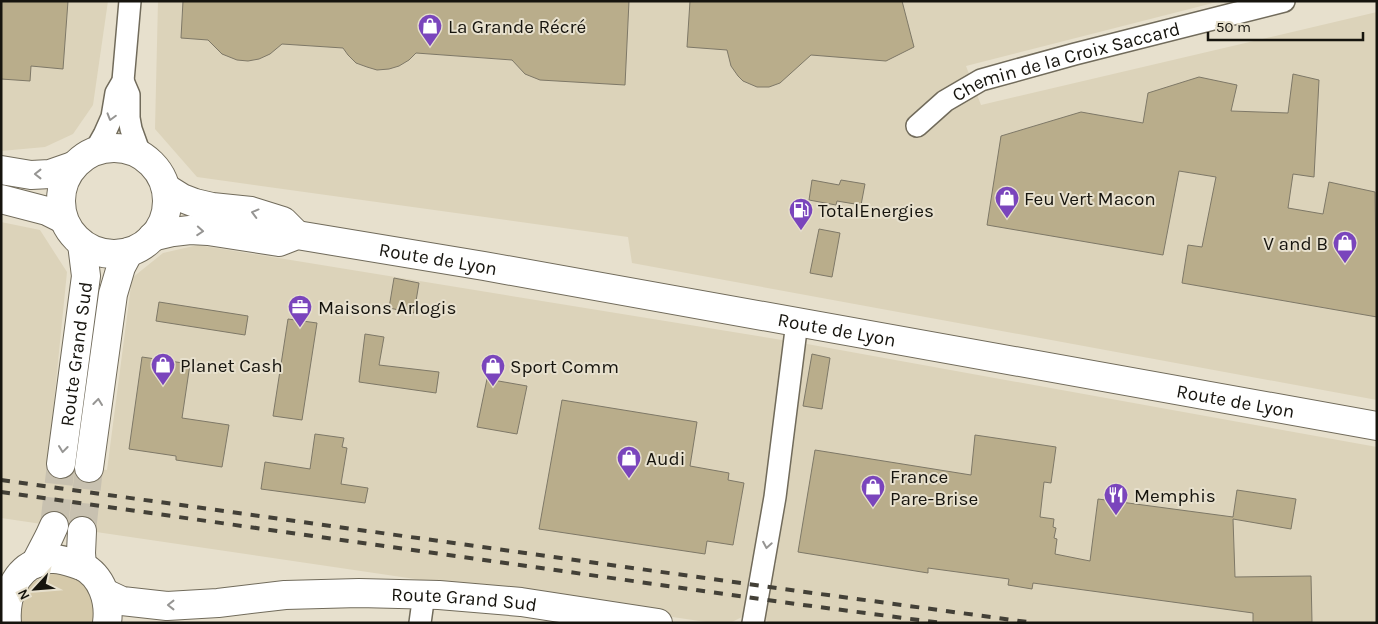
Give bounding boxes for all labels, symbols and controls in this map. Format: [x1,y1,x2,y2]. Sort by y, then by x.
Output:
scale bar [1208,10,1363,42]
shop icon: La Grande Récré [417,13,443,47]
place label: La Grande Récré [448,16,586,38]
street label: Chemin de la Croix Saccard [948,18,1183,106]
text: 50 m [1216,18,1251,36]
one-way arrow [106,112,117,121]
one-way arrow [33,169,41,179]
shop icon: Feu Vert Macon [994,185,1020,219]
place label: Feu Vert Macon [1024,188,1156,210]
fuel station icon: TotalEnergies [788,197,814,231]
place label: TotalEnergies [818,200,934,222]
one-way arrow [251,208,260,219]
one-way arrow [197,225,205,236]
shop icon: V and B [1332,230,1358,264]
place label: V and B [1263,233,1328,255]
street label: Route de Lyon [377,239,499,280]
street label: Route Grand Sud [56,280,97,428]
office icon: Maisons Arlogis [287,294,313,328]
place label: Maisons Arlogis [318,297,456,319]
street label: Route de Lyon [776,309,898,352]
shop icon: Planet Cash [150,352,176,386]
shop icon: Sport Comm [480,353,506,387]
place label: Planet Cash [180,355,283,377]
place label: Sport Comm [510,356,619,378]
street label: Route de Lyon [1175,380,1296,423]
one-way arrow [92,398,103,406]
one-way arrow [59,445,69,453]
shop icon: Audi [616,445,642,479]
place label: Audi [646,448,685,470]
place label: France Pare-Brise [890,466,978,510]
shop icon: France Pare-Brise [860,474,886,508]
restaurant icon: Memphis [1103,482,1129,516]
place label: Memphis [1134,485,1216,507]
one-way arrow [762,540,772,549]
north arrow [10,564,60,614]
street label: Route Grand Sud [391,584,538,616]
text: N [14,586,34,603]
one-way arrow [167,600,174,610]

